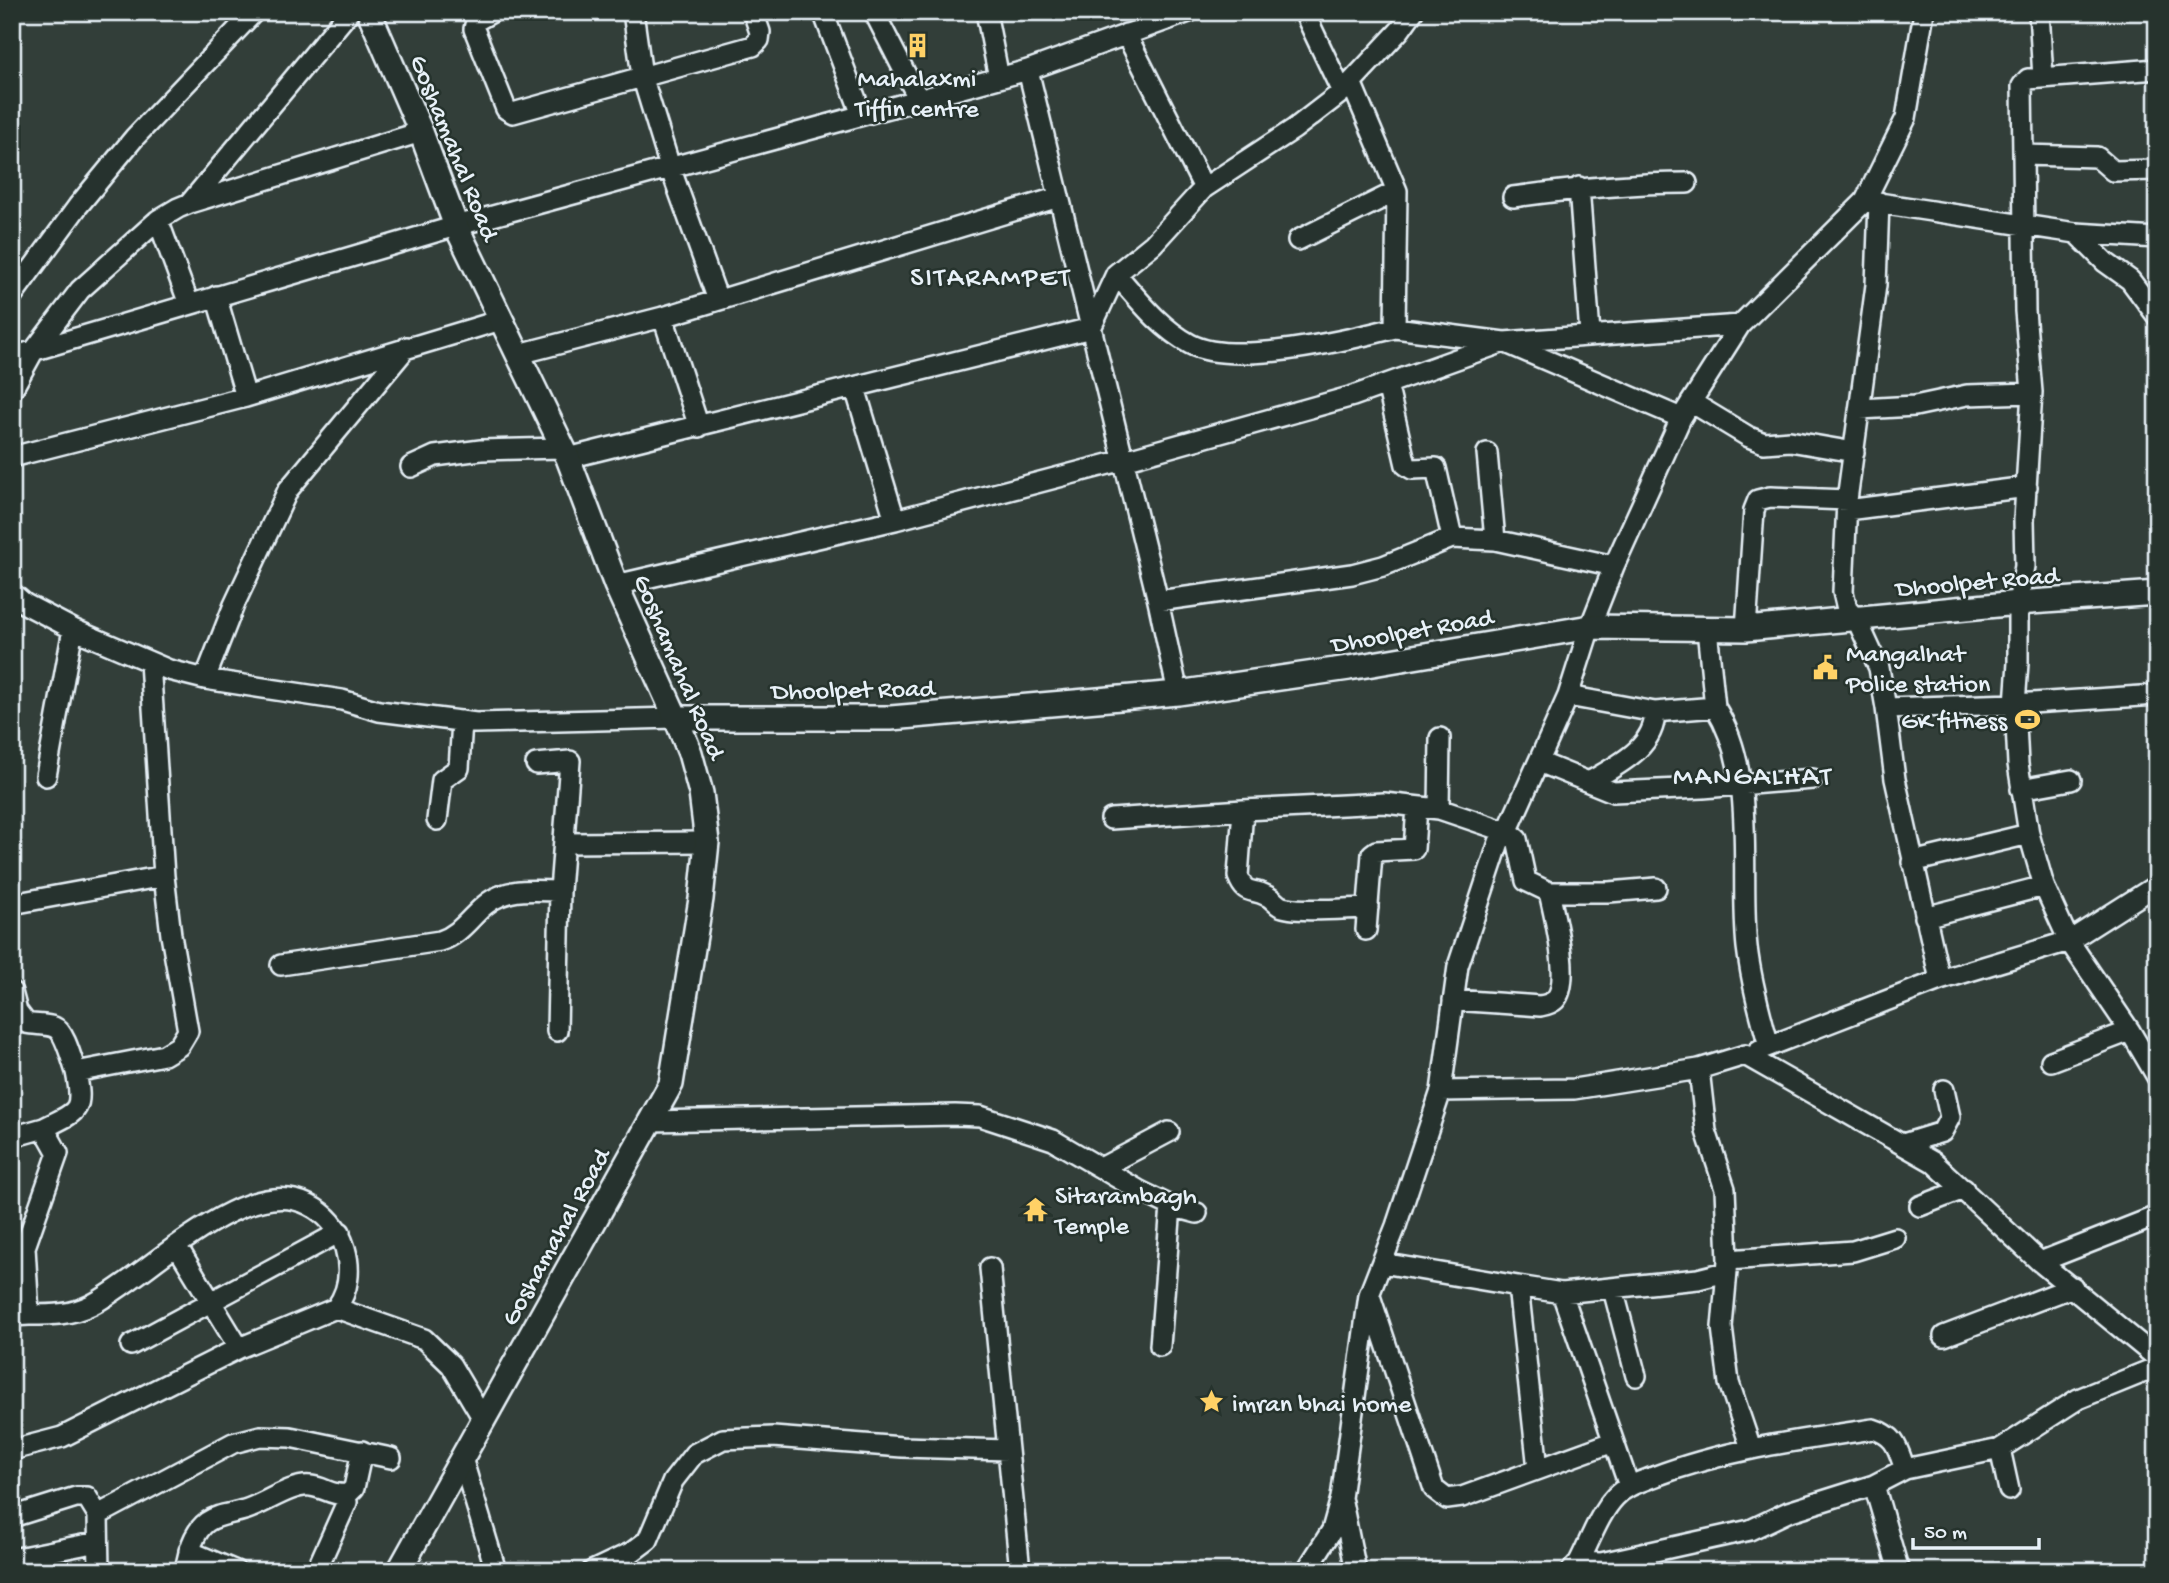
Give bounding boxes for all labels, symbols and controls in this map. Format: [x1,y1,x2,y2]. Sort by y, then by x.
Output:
building icon: Mahalaxmi Tiffin centre [903,31,931,59]
street label: Goshamahal Road [400,51,504,248]
place label: Mahalaxmi Tiffin centre [853,66,979,127]
district label: SITARAMPET [910,263,1072,296]
street label: Dhoolpet Road [1893,562,2062,607]
street label: Goshamahal Road [624,571,730,766]
street label: Dhoolpet Road [1328,604,1498,663]
place label: Mangalhat Police station [1845,641,1991,702]
public building icon: Mangalhat Police station [1812,653,1840,681]
street label: Dhoolpet Road [769,676,937,709]
sports icon: GK fitness [2013,705,2041,733]
place label: GK fitness [1901,708,2008,739]
district label: MANGALHAT [1673,762,1833,795]
street label: Goshamahal Road [496,1143,620,1332]
place label: Sitarambagh Temple [1053,1183,1197,1244]
temple icon: Sitarambagh Temple [1021,1195,1049,1223]
place icon: imran bhai home [1198,1388,1226,1416]
place label: imran bhai home [1232,1391,1412,1422]
scale bar [1913,1506,2039,1550]
text: 50 m [1924,1522,1967,1547]

